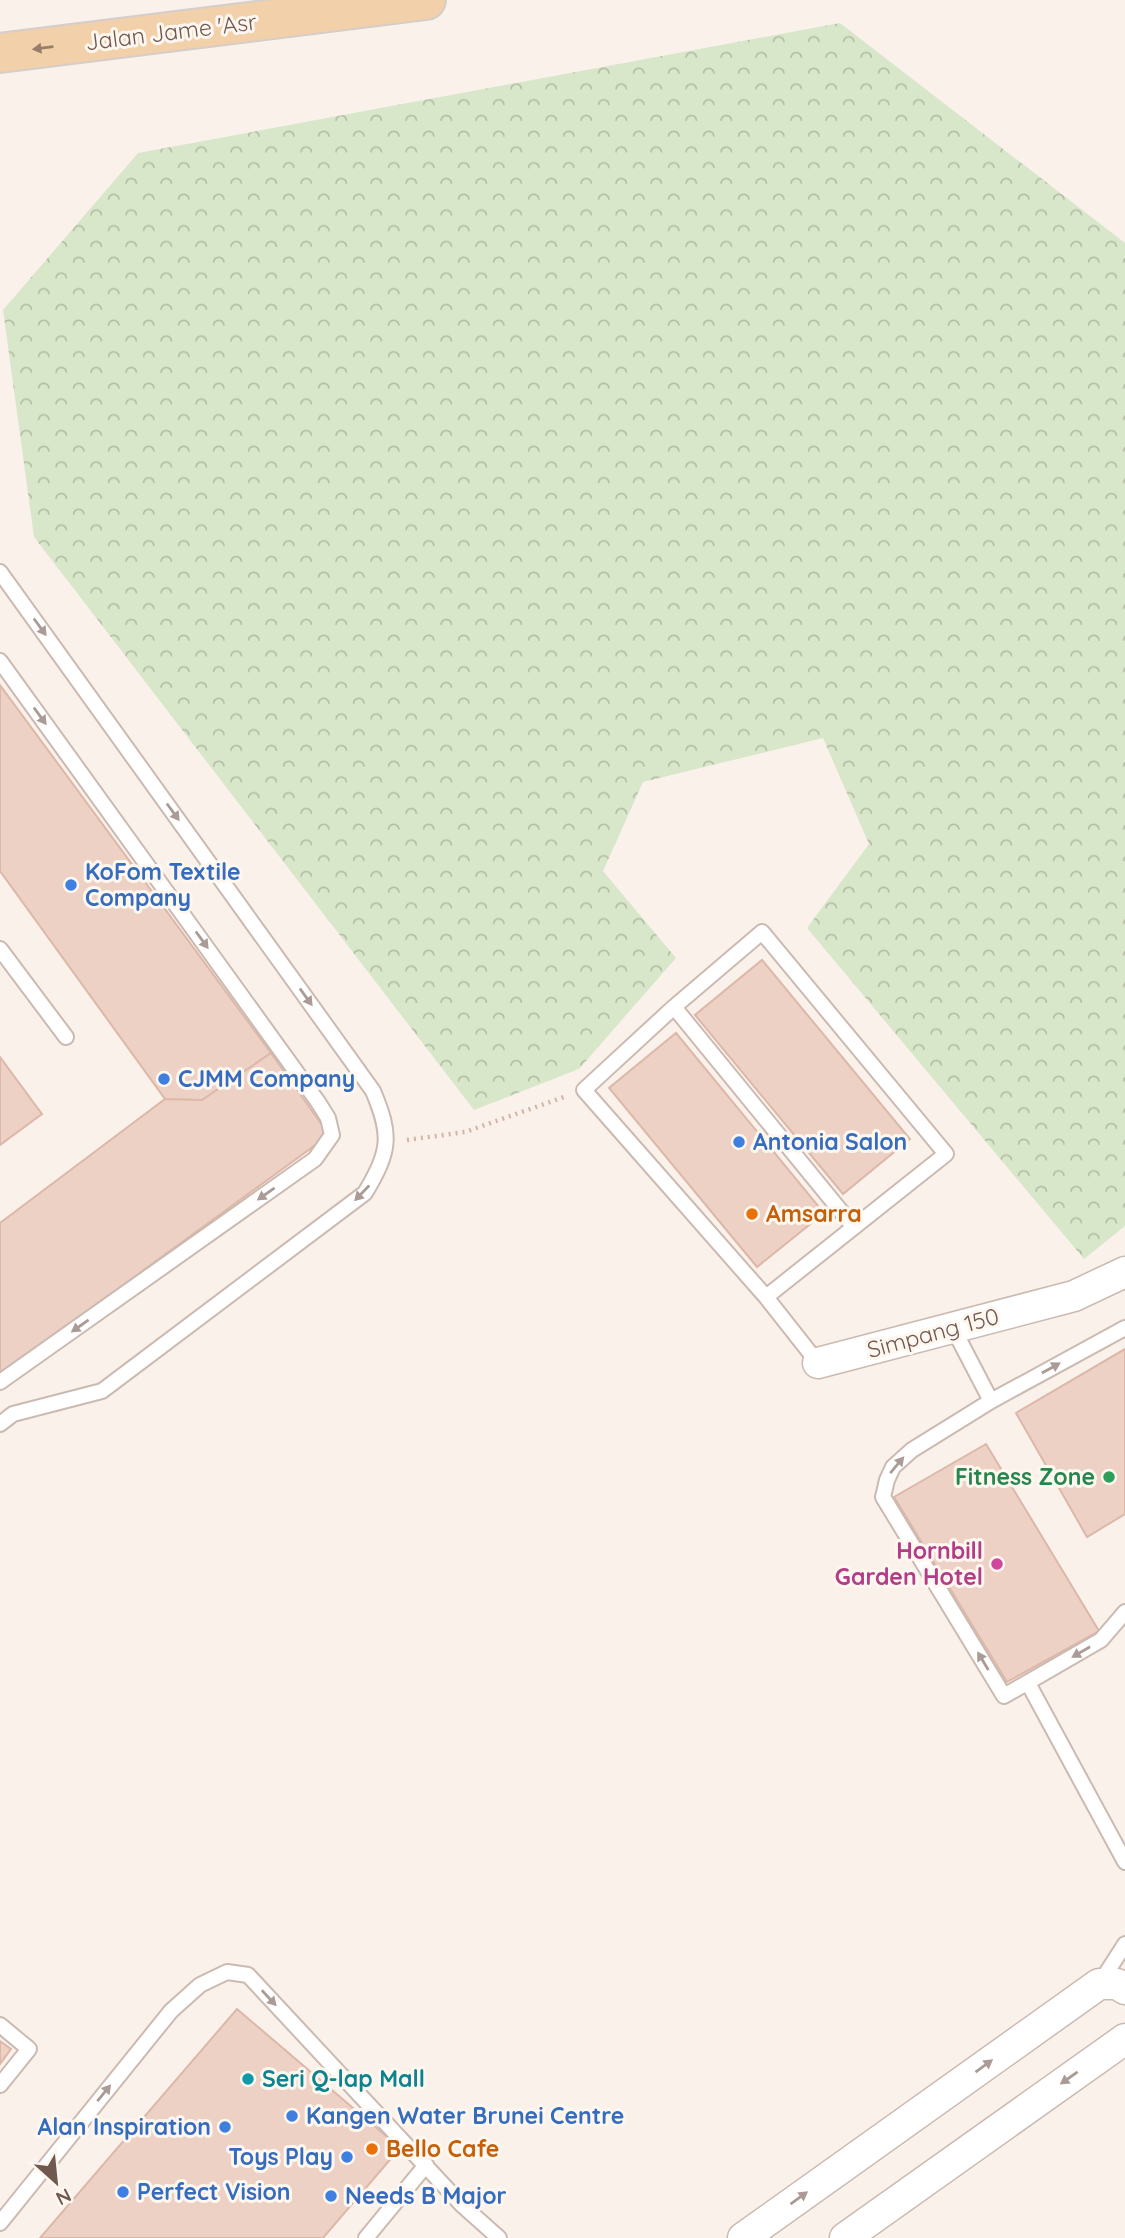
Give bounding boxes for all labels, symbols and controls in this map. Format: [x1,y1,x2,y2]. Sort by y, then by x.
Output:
street label: Jalan Jame 'Asr [84,7,258,56]
one-way arrow [32,42,54,53]
one-way arrow [33,618,47,637]
one-way arrow [33,707,47,725]
one-way arrow [166,803,180,821]
place label: KoFom Textile Company [85,857,240,912]
marker: KoFom Textile Company [63,877,79,893]
one-way arrow [194,931,208,949]
one-way arrow [299,988,313,1006]
place label: CJMM Company [178,1064,355,1093]
marker: CJMM Company [156,1071,172,1087]
place label: Antonia Salon [753,1127,907,1156]
marker: Antonia Salon [731,1134,747,1150]
one-way arrow [354,1184,370,1202]
one-way arrow [257,1187,275,1201]
place label: Amsarra [766,1199,862,1228]
marker: Amsarra [744,1206,760,1222]
street label: Simpang 150 [864,1301,1002,1364]
one-way arrow [71,1319,89,1333]
one-way arrow [1041,1362,1061,1374]
one-way arrow [889,1457,904,1474]
place label: Fitness Zone [955,1462,1095,1491]
marker: Fitness Zone [1101,1469,1117,1485]
place label: Hornbill Garden Hotel [835,1536,983,1591]
marker: Hornbill Garden Hotel [989,1556,1005,1572]
one-way arrow [1071,1646,1090,1658]
one-way arrow [977,1652,989,1671]
one-way arrow [261,1989,277,2006]
one-way arrow [975,2059,993,2073]
place label: Seri Q-lap Mall [262,2064,425,2093]
marker: Seri Q-lap Mall [240,2071,256,2087]
one-way arrow [1060,2071,1078,2085]
one-way arrow [97,2085,112,2103]
place label: Kangen Water Brunei Centre [306,2101,624,2130]
marker: Kangen Water Brunei Centre [284,2108,300,2124]
place label: Alan Inspiration [37,2112,211,2141]
marker: Alan Inspiration [217,2119,233,2135]
place label: Bello Cafe [386,2134,499,2163]
marker: Bello Cafe [364,2141,380,2157]
place label: Toys Play [228,2142,333,2171]
north arrow [21,2147,91,2217]
marker: Toys Play [339,2149,355,2165]
place label: Perfect Vision [137,2177,291,2206]
place label: Needs B Major [345,2181,506,2210]
text: N [52,2183,75,2211]
marker: Perfect Vision [115,2184,131,2200]
marker: Needs B Major [323,2188,339,2204]
one-way arrow [790,2191,808,2205]

